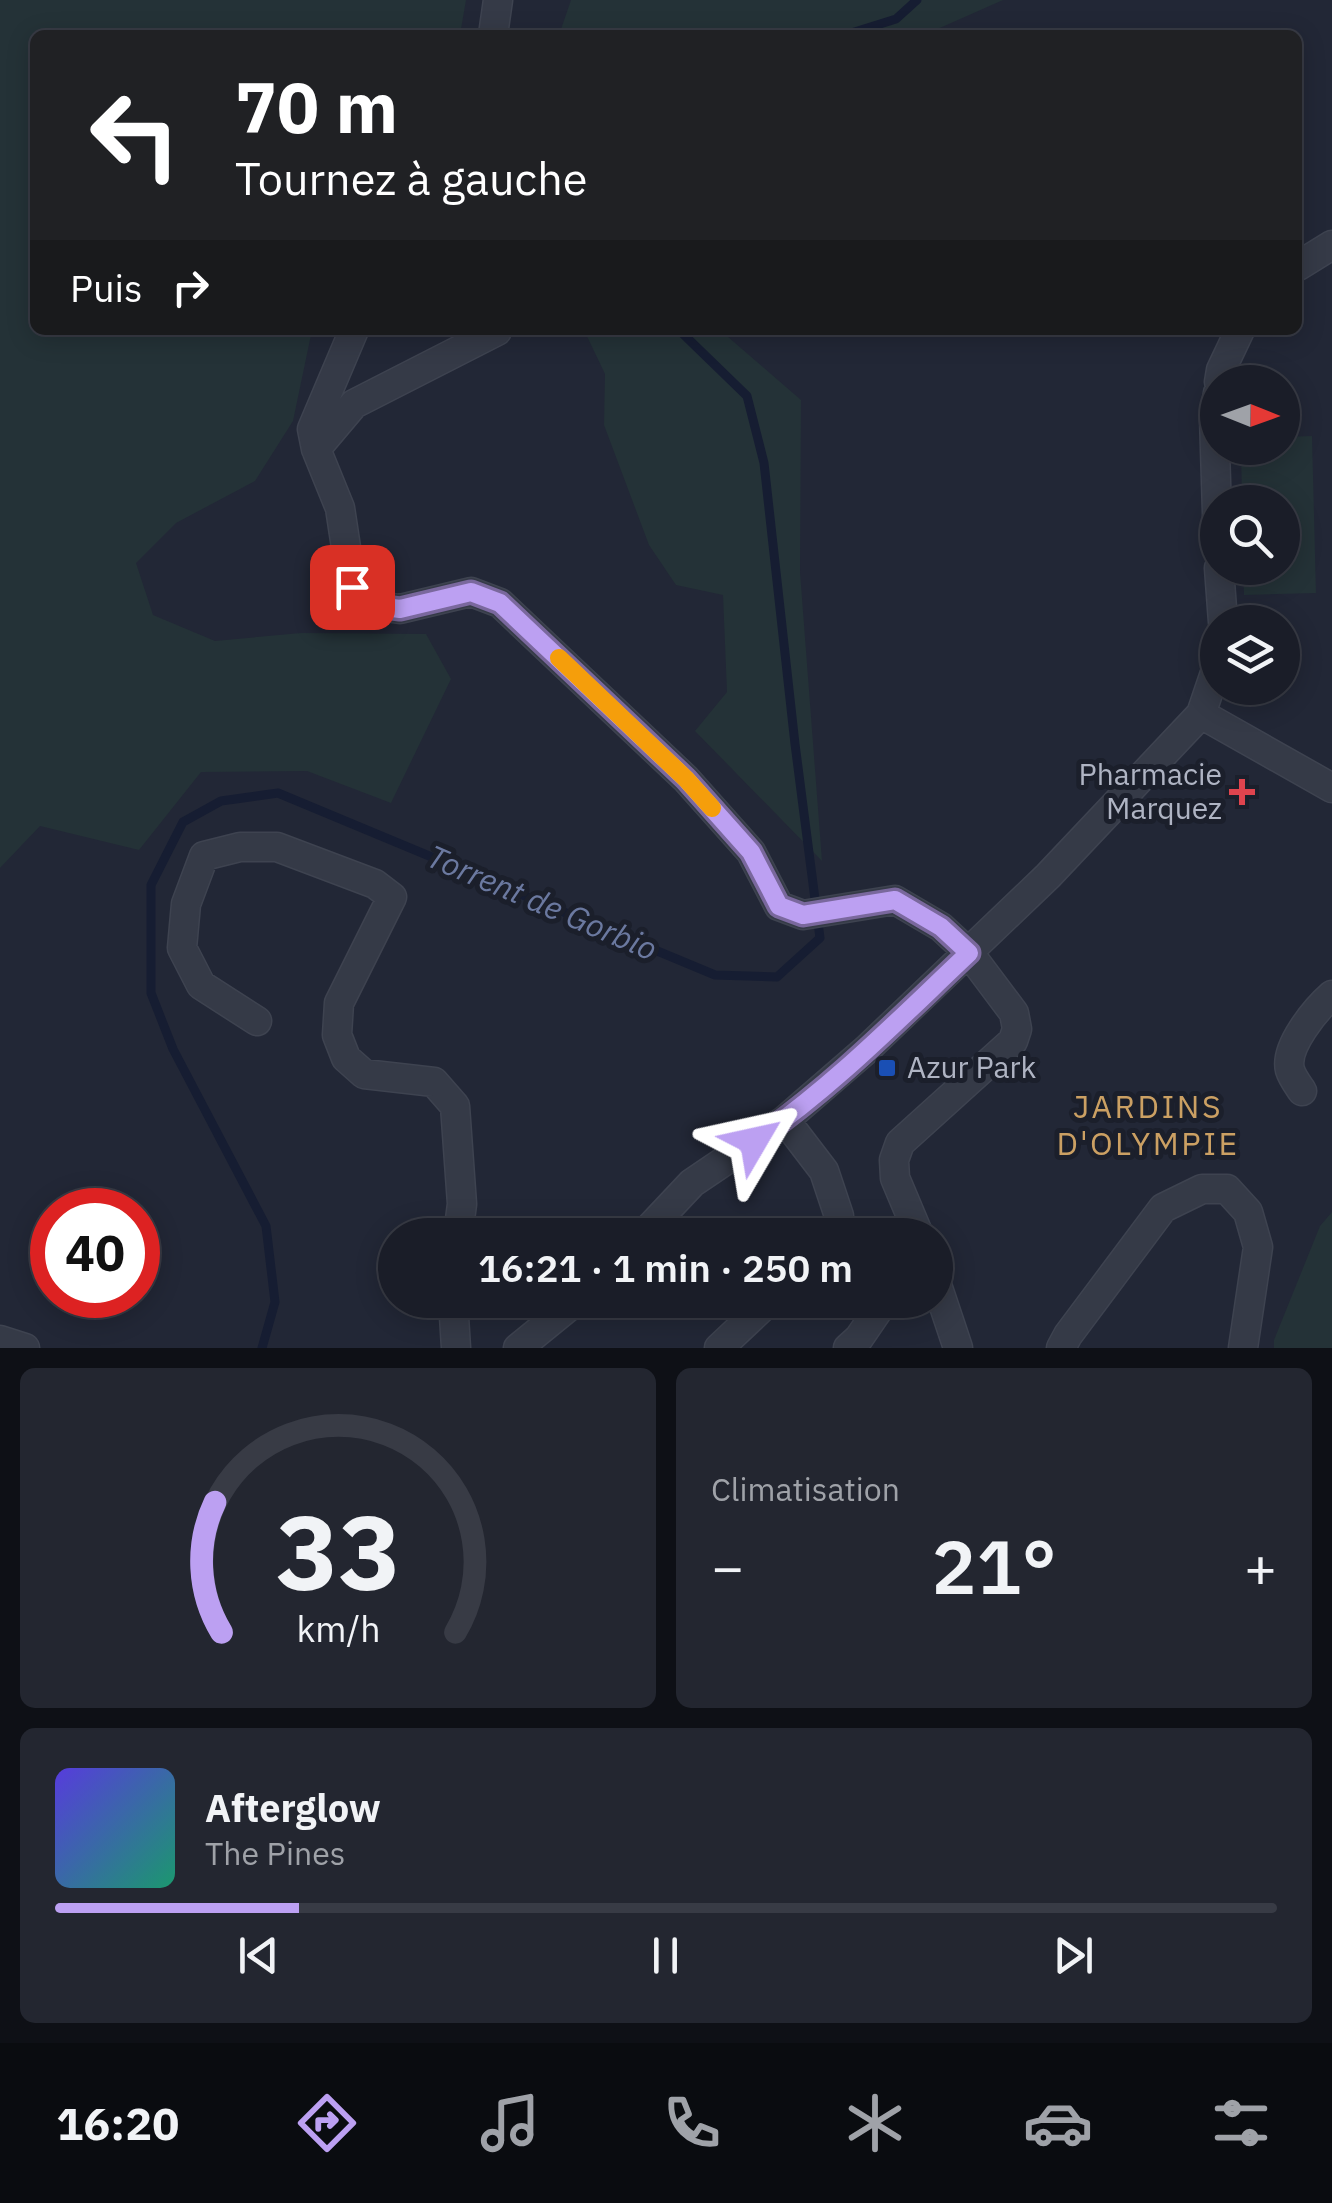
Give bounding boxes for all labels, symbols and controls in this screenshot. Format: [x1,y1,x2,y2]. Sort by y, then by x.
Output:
text: 70 m [235,61,398,152]
icon: left [70,70,200,200]
text: Tournez à gauche [235,149,587,207]
icon: right [163,260,218,315]
text: Puis [70,263,143,312]
north arrow [1200,365,1300,465]
map controls [1200,365,1300,705]
button: search [1200,485,1300,585]
pin [310,545,395,630]
icon: arrive [325,560,380,615]
button: layers [1200,605,1300,705]
place label: Pharmacie Marquez [1078,754,1222,827]
marker: Pharmacie Marquez [1231,781,1253,803]
water label: Torrent de Gorbio [421,835,664,969]
place label: Azur Park [907,1047,1036,1086]
marker: Azur Park [876,1057,898,1079]
district label: JARDINS D'OLYMPIE [1056,1085,1240,1164]
position arrow [702,1089,806,1193]
speed limit sign: 40 [30,1188,160,1318]
text: 16:21 · 1 min · 250 m [478,1243,853,1292]
text: Climatisation [711,1468,900,1510]
text: 33 [276,1483,400,1619]
text: 21° [931,1517,1057,1615]
text: − [711,1531,744,1602]
text: + [1244,1531,1277,1602]
text: km/h [296,1605,380,1652]
text: Afterglow [205,1783,381,1832]
text: The Pines [205,1832,345,1874]
icon: previous [231,1928,286,1983]
icon: pause [638,1928,693,1983]
icon: next [1046,1928,1101,1983]
icon: directions [292,2088,362,2158]
icon: music [475,2088,545,2158]
icon: phone [657,2088,727,2158]
icon: climate [840,2088,910,2158]
icon: car [1023,2088,1093,2158]
icon: filters [1206,2088,1276,2158]
text: 16:20 [56,2094,179,2152]

